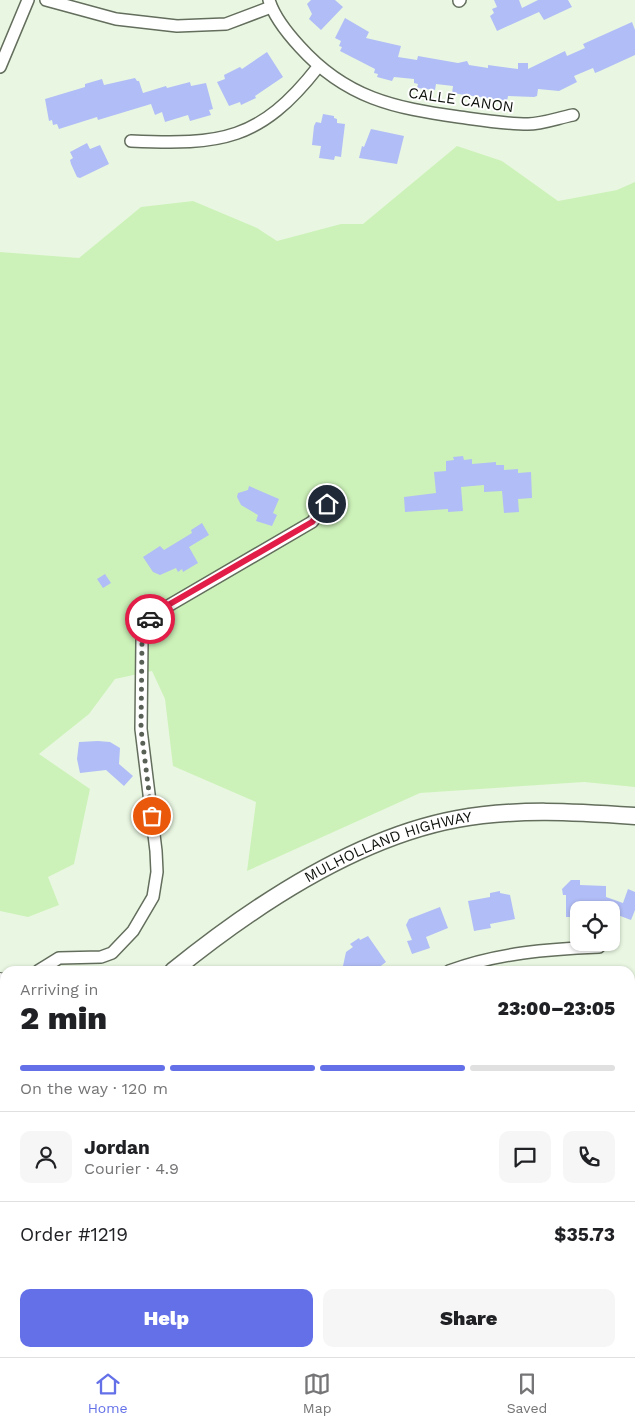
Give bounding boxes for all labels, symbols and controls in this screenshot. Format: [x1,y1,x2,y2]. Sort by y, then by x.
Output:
street label: CALLE CANON [407,84,515,116]
pin [306,483,348,525]
icon: home [313,490,341,518]
courier [125,594,175,644]
icon: car [136,605,164,633]
pin [131,795,173,837]
icon: bag [138,802,166,830]
street label: MULHOLLAND HIGHWAY [301,808,473,886]
map controls [570,901,620,951]
button: locate [570,901,620,951]
text: Arriving in [20,980,98,999]
text: 23:00–23:05 [497,997,615,1020]
text: 2 min [20,999,107,1037]
text: On the way · 120 m [20,1079,168,1098]
button: person [20,1131,72,1183]
button: chat [499,1131,551,1183]
button: phone [563,1131,615,1183]
text: Jordan [84,1136,150,1159]
text: Courier · 4.9 [84,1159,179,1178]
text: Order #1219 [20,1223,128,1246]
text: $35.73 [554,1223,615,1246]
button: Help [20,1289,313,1347]
button: Share [323,1289,615,1347]
tab: Home [88,1370,128,1416]
tab: Map [303,1370,331,1416]
tab: Saved [507,1370,547,1416]

